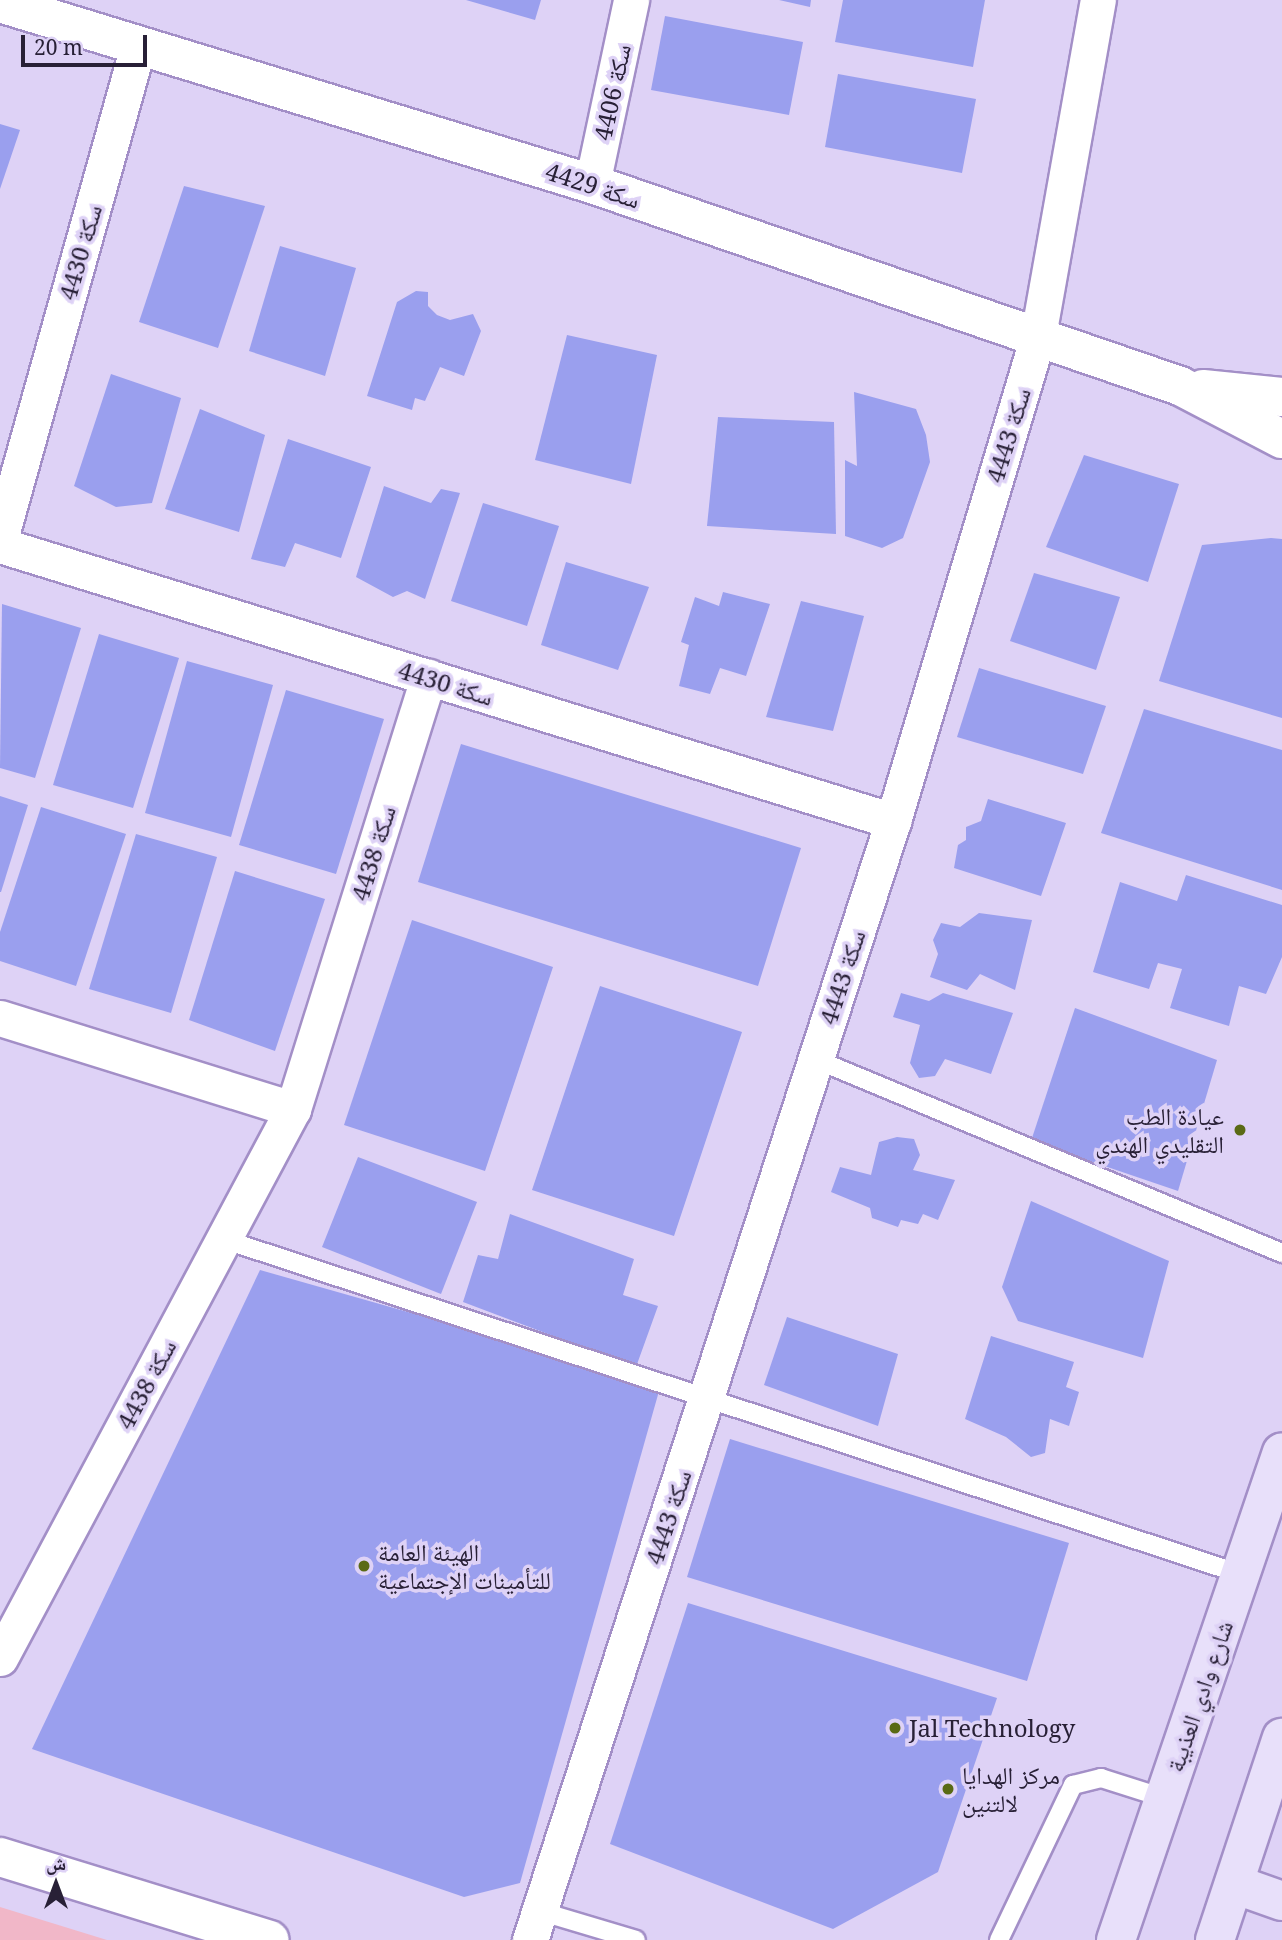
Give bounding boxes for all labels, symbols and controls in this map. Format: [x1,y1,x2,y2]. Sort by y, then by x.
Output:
scale bar [24,21,150,65]
text: 20 m [34,33,83,61]
street label: سكة 4406 [588,41,636,143]
street label: سكة 4429 [542,156,644,214]
street label: سكة 4430 [53,201,107,303]
street label: سكة 4443 [980,384,1036,486]
street label: سكة 4430 [395,655,497,711]
street label: سكة 4438 [345,802,401,904]
street label: سكة 4443 [813,926,871,1028]
place label: عيادة الطب التقليدي الهندي [1095,1102,1224,1158]
marker: عيادة الطب التقليدي الهندي [1230,1120,1250,1140]
street label: سكة 4438 [110,1334,182,1434]
street label: سكة 4443 [639,1466,697,1568]
place label: الهيئة العامة للتأمينات الإجتماعية [378,1538,551,1594]
marker: الهيئة العامة للتأمينات الإجتماعية [356,1558,372,1574]
street label: شارع وادي العذيبة [1160,1617,1238,1775]
place label: Jal Technology [909,1714,1075,1742]
marker: Jal Technology [887,1720,903,1736]
place label: مركز الهدايا لالتنين [962,1761,1060,1817]
marker: مركز الهدايا لالتنين [940,1781,956,1797]
north arrow [21,1849,91,1919]
text: ش [46,1850,66,1876]

